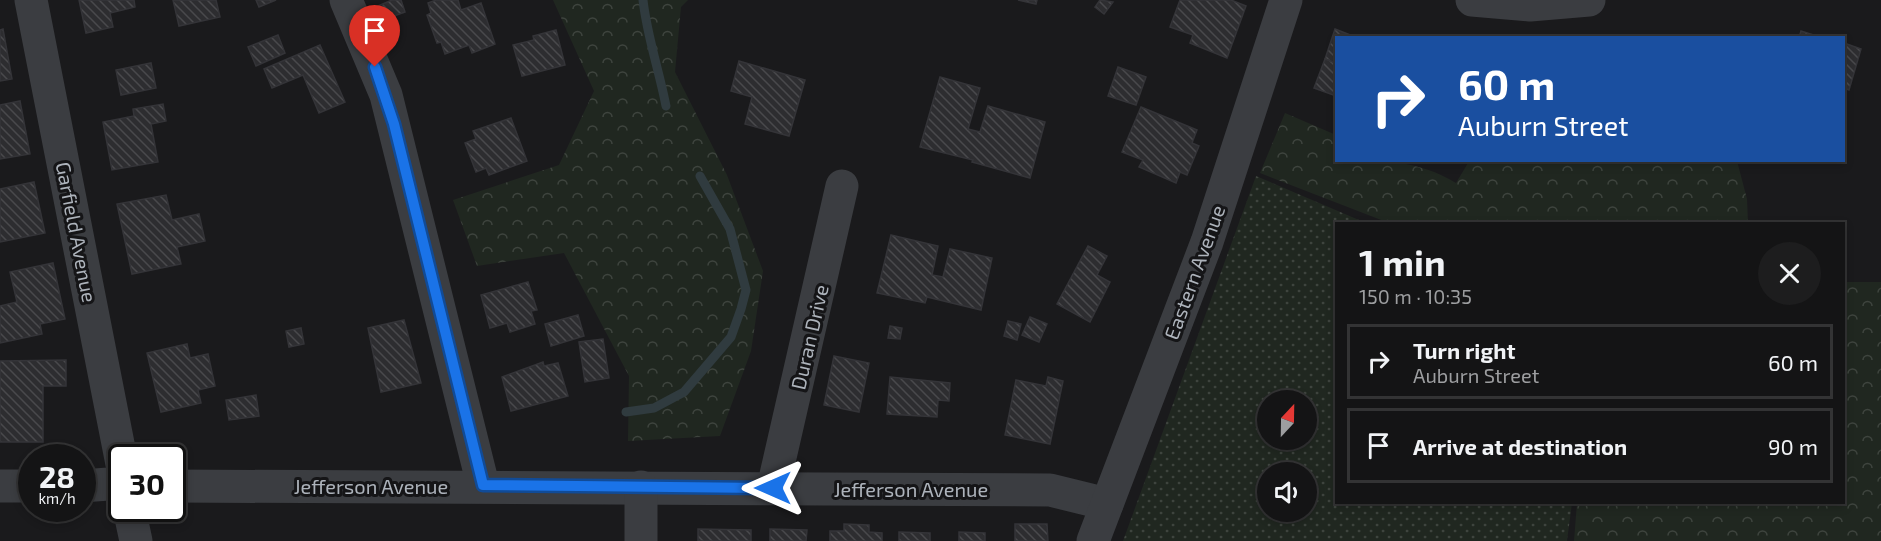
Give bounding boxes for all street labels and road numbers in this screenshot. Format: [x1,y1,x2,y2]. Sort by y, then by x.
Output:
street label: Garfield Avenue [52,160,102,304]
street label: Eastern Avenue [1159,201,1229,343]
street label: Duran Drive [785,282,833,392]
street label: Jefferson Avenue [294,474,448,498]
street label: Jefferson Avenue [834,477,988,501]

